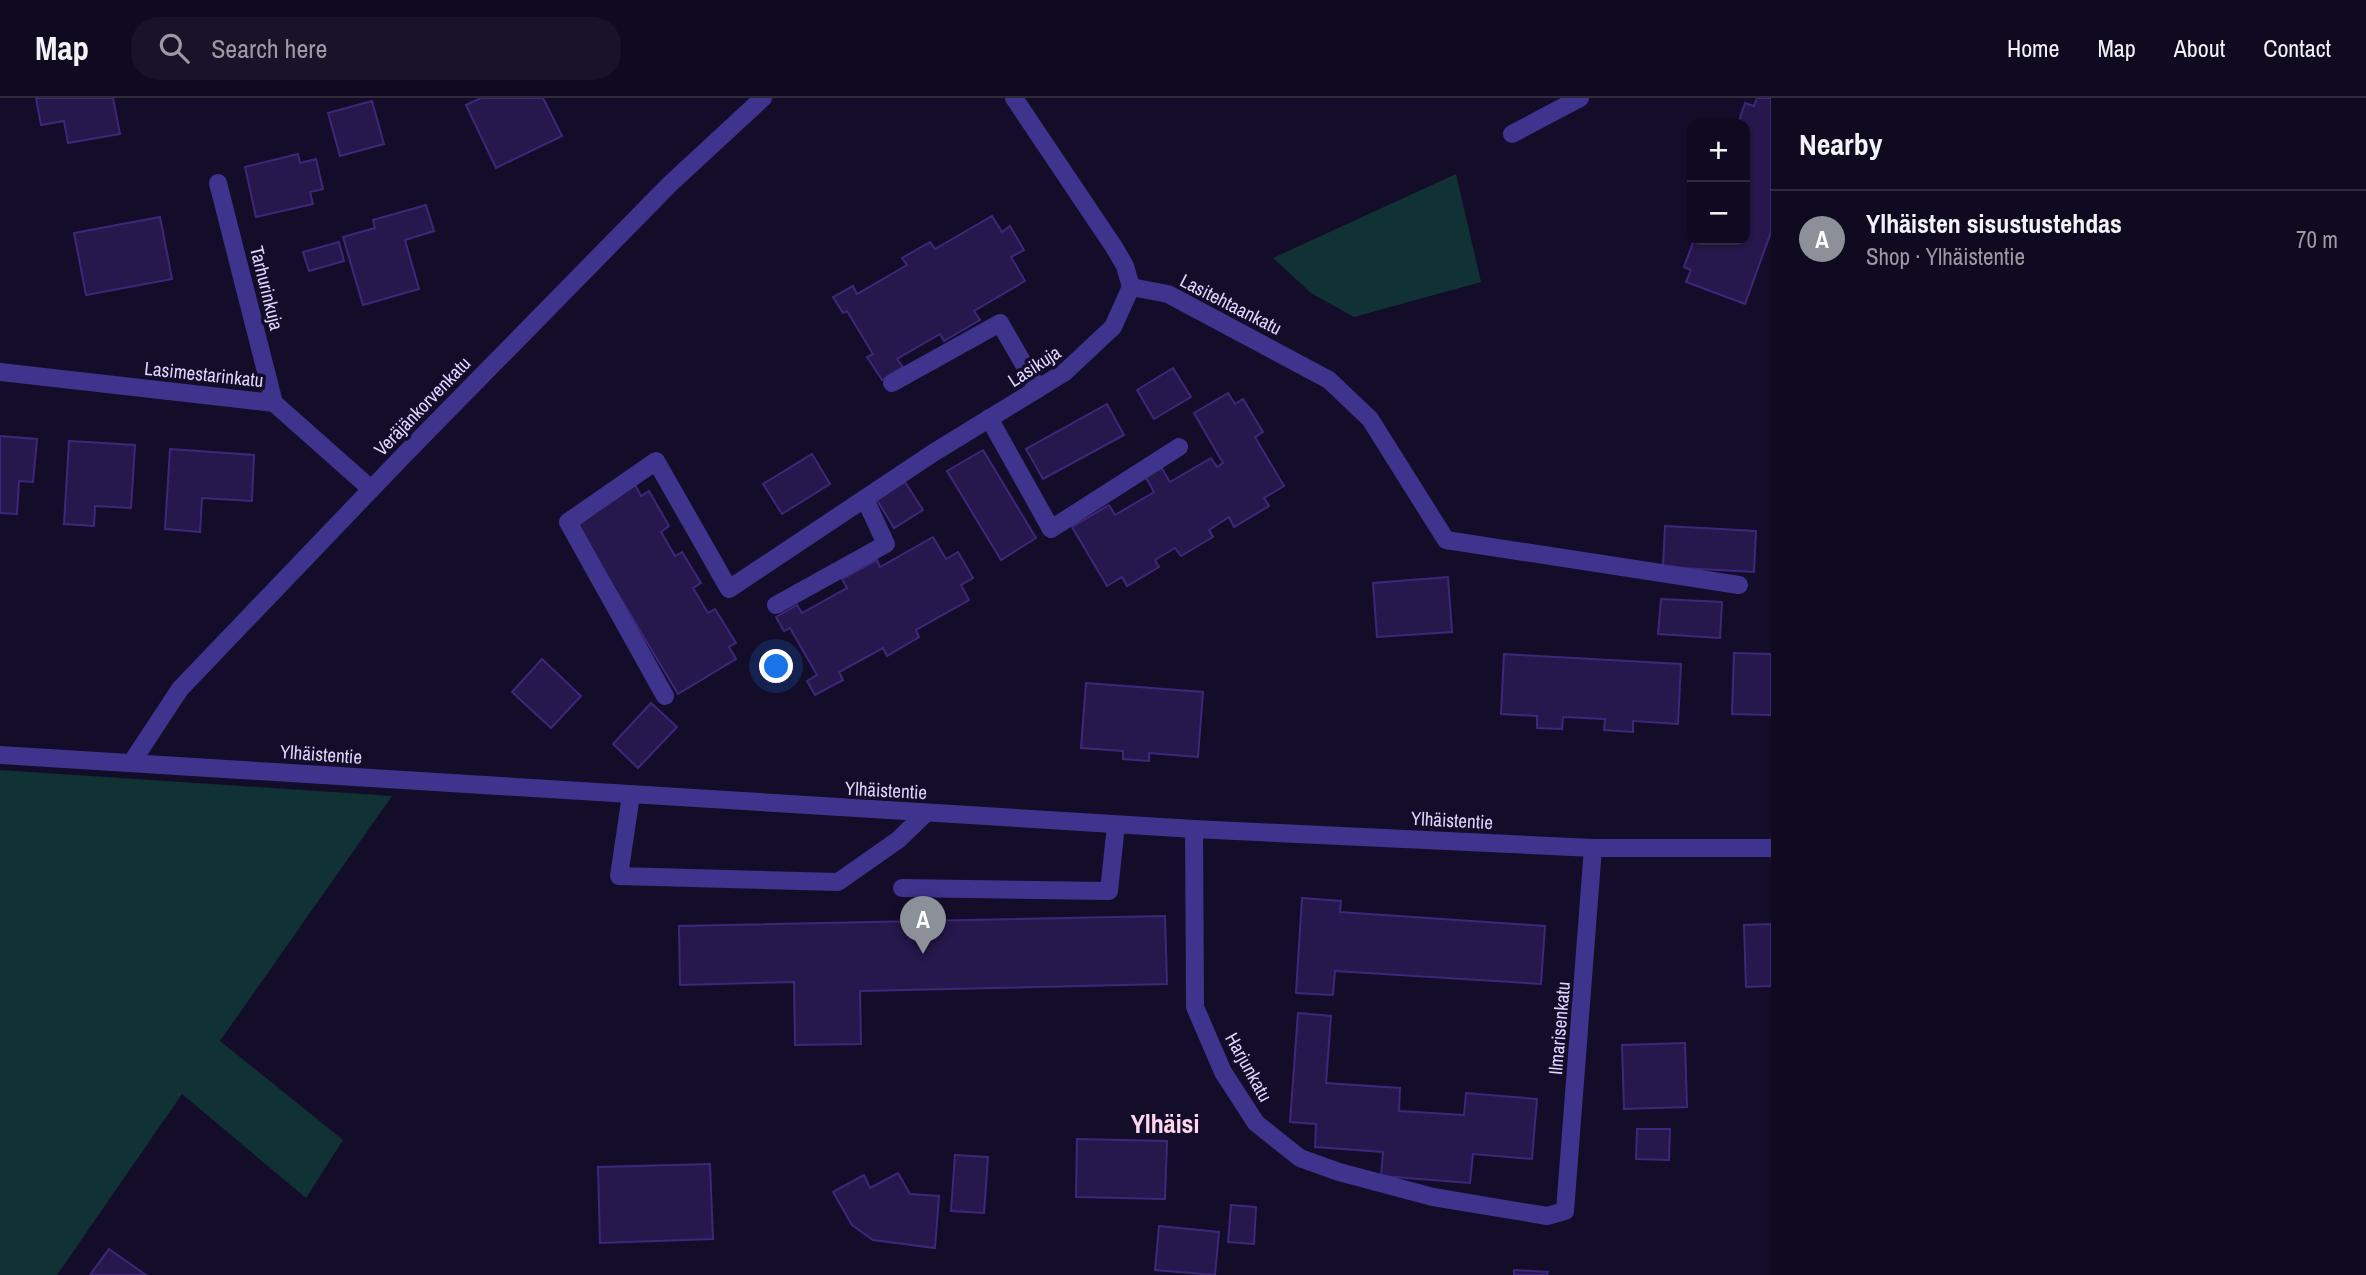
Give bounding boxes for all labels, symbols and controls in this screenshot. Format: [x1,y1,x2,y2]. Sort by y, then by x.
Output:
search box [131,17,621,80]
text: Map [35,26,89,70]
icon: search [155,29,193,67]
text: Search here [211,31,327,66]
text: Home [2007,32,2059,64]
text: Map [2097,32,2136,64]
text: About [2174,32,2225,64]
text: Contact [2263,32,2331,64]
map controls [1687,119,1750,245]
button: + [1687,119,1750,182]
text: Nearby [1799,124,1882,164]
button: − [1687,182,1750,245]
text: Ylhäisten sisustustehdas [1866,206,2122,241]
text: A [1815,224,1829,255]
text: 70 m [2296,224,2338,255]
text: Shop · Ylhäistentie [1866,241,2025,272]
street label: Tarhurinkuja [244,243,290,333]
street label: Lasitehtaankatu [1176,267,1286,341]
street label: Lasikuja [1003,339,1066,393]
street label: Veräjänkorvenkatu [368,351,476,461]
street label: Lasimestarinkatu [143,355,265,393]
your location [759,649,793,683]
street label: Ylhäistentie [279,738,363,770]
street label: Ylhäistentie [844,775,928,805]
street label: Ylhäistentie [1410,805,1494,835]
pin: A [900,896,946,954]
street label: Ilmarisenkatu [1542,980,1576,1076]
street label: Harjunkatu [1219,1028,1279,1106]
district label: Ylhäisi [1131,1106,1199,1141]

